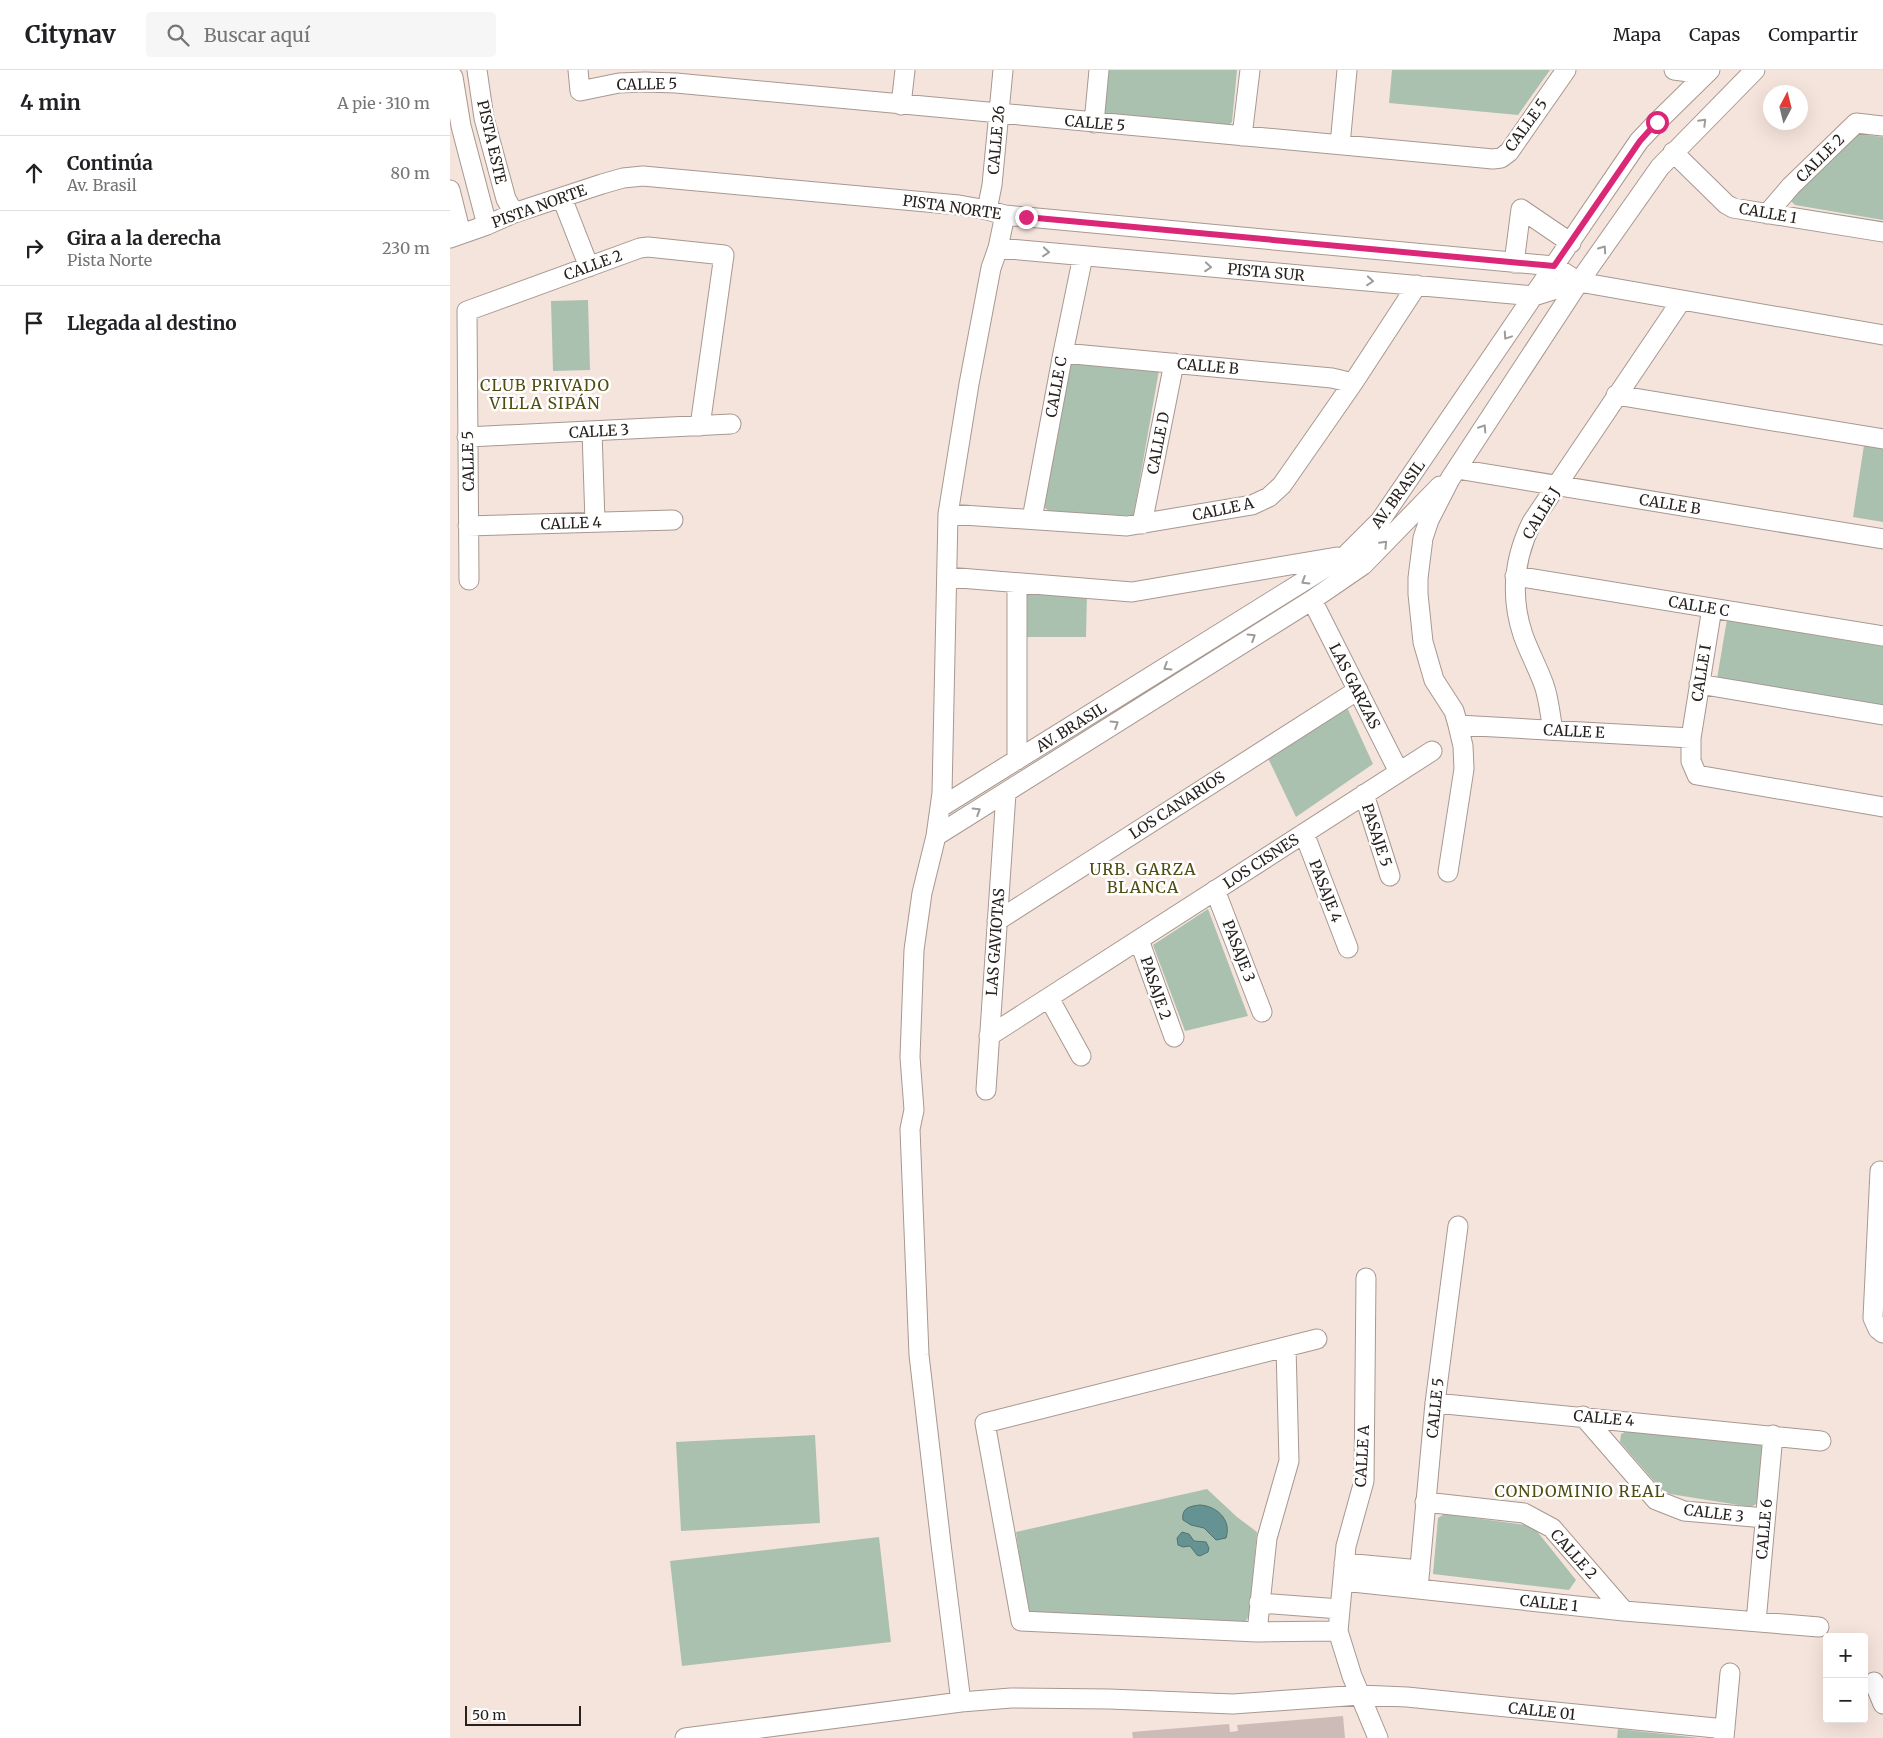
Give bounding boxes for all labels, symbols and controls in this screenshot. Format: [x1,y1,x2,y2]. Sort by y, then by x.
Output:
search box [146,12,496,57]
text: Citynav [25,19,116,50]
icon: search [164,21,192,49]
text: Buscar aquí [204,23,310,47]
text: Mapa [1613,23,1661,46]
text: Capas [1689,23,1740,46]
text: Compartir [1768,23,1858,46]
street label: CALLE 5 [617,74,677,94]
north arrow [1763,85,1808,130]
text: 4 min [20,89,81,116]
text: A pie · 310 m [337,93,430,113]
street label: CALLE 5 [1501,95,1551,155]
street label: PISTA ESTE [473,98,511,186]
street label: CALLE 26 [984,105,1008,175]
street label: CALLE 5 [1064,111,1126,135]
route start [1646,111,1669,134]
one-way arrow [1697,119,1706,128]
street label: CALLE 2 [1792,130,1848,186]
text: Continúa [67,151,153,175]
icon: ahead [20,159,48,187]
text: 80 m [391,163,430,183]
text: Av. Brasil [67,175,137,195]
street label: PISTA NORTE [489,180,589,232]
street label: PISTA NORTE [901,191,1003,223]
street label: CALLE 1 [1737,199,1799,227]
route end [1015,206,1038,229]
text: Gira a la derecha [67,226,221,250]
icon: right [20,234,48,262]
text: 230 m [382,238,430,258]
street label: CALLE 2 [561,246,625,284]
one-way arrow [1597,246,1606,255]
one-way arrow [1043,247,1051,258]
text: Pista Norte [67,250,152,270]
street label: PISTA SUR [1227,259,1306,285]
one-way arrow [1205,261,1213,272]
one-way arrow [1367,275,1375,286]
icon: arrive [20,309,48,337]
text: Llegada al destino [67,311,237,335]
one-way arrow [1504,331,1513,340]
street label: CALLE B [1176,354,1240,378]
street label: CALLE C [1041,355,1071,419]
district label: CLUB PRIVADO VILLA SIPÁN [480,375,610,413]
street label: CALLE D [1143,410,1173,476]
street label: CALLE 3 [568,420,630,442]
one-way arrow [1477,425,1487,434]
street label: CALLE 5 [458,431,478,491]
street label: AV. BRASIL [1366,456,1429,533]
street label: CALLE J [1518,483,1564,542]
street label: CALLE B [1638,490,1702,518]
street label: CALLE A [1191,493,1256,525]
street label: CALLE 4 [540,512,602,534]
one-way arrow [1378,540,1387,549]
one-way arrow [1301,575,1310,584]
street label: CALLE C [1667,592,1731,620]
one-way arrow [1247,634,1256,644]
street label: LAS GARZAS [1325,640,1385,732]
street label: CALLE I [1687,643,1715,703]
one-way arrow [1163,660,1172,670]
street label: AV. BRASIL [1031,697,1110,757]
street label: CALLE E [1543,720,1606,742]
one-way arrow [1109,721,1118,730]
street label: LOS CANARIOS [1126,767,1228,843]
street label: PASAJE 5 [1358,801,1396,869]
one-way arrow [972,807,981,817]
street label: LOS CISNES [1220,829,1303,893]
street label: PASAJE 4 [1305,857,1347,925]
district label: URB. GARZA BLANCA [1089,859,1197,897]
street label: LAS GAVIOTAS [982,887,1008,997]
street label: PASAJE 3 [1218,917,1260,985]
street label: PASAJE 2 [1136,954,1176,1022]
street label: CALLE 5 [1422,1377,1448,1439]
street label: CALLE 4 [1573,1406,1635,1430]
street label: CALLE A [1351,1424,1373,1488]
district label: CONDOMINIO REAL [1494,1481,1666,1501]
street label: CALLE 6 [1752,1498,1776,1560]
street label: CALLE 3 [1683,1500,1745,1526]
street label: CALLE 2 [1547,1525,1601,1583]
street label: CALLE 1 [1519,1590,1579,1616]
map controls [1823,1633,1868,1723]
button: + [1823,1633,1868,1678]
button: − [1823,1678,1868,1723]
street label: CALLE 01 [1507,1698,1577,1724]
scale bar [465,1703,581,1726]
text: 50 m [472,1706,506,1724]

